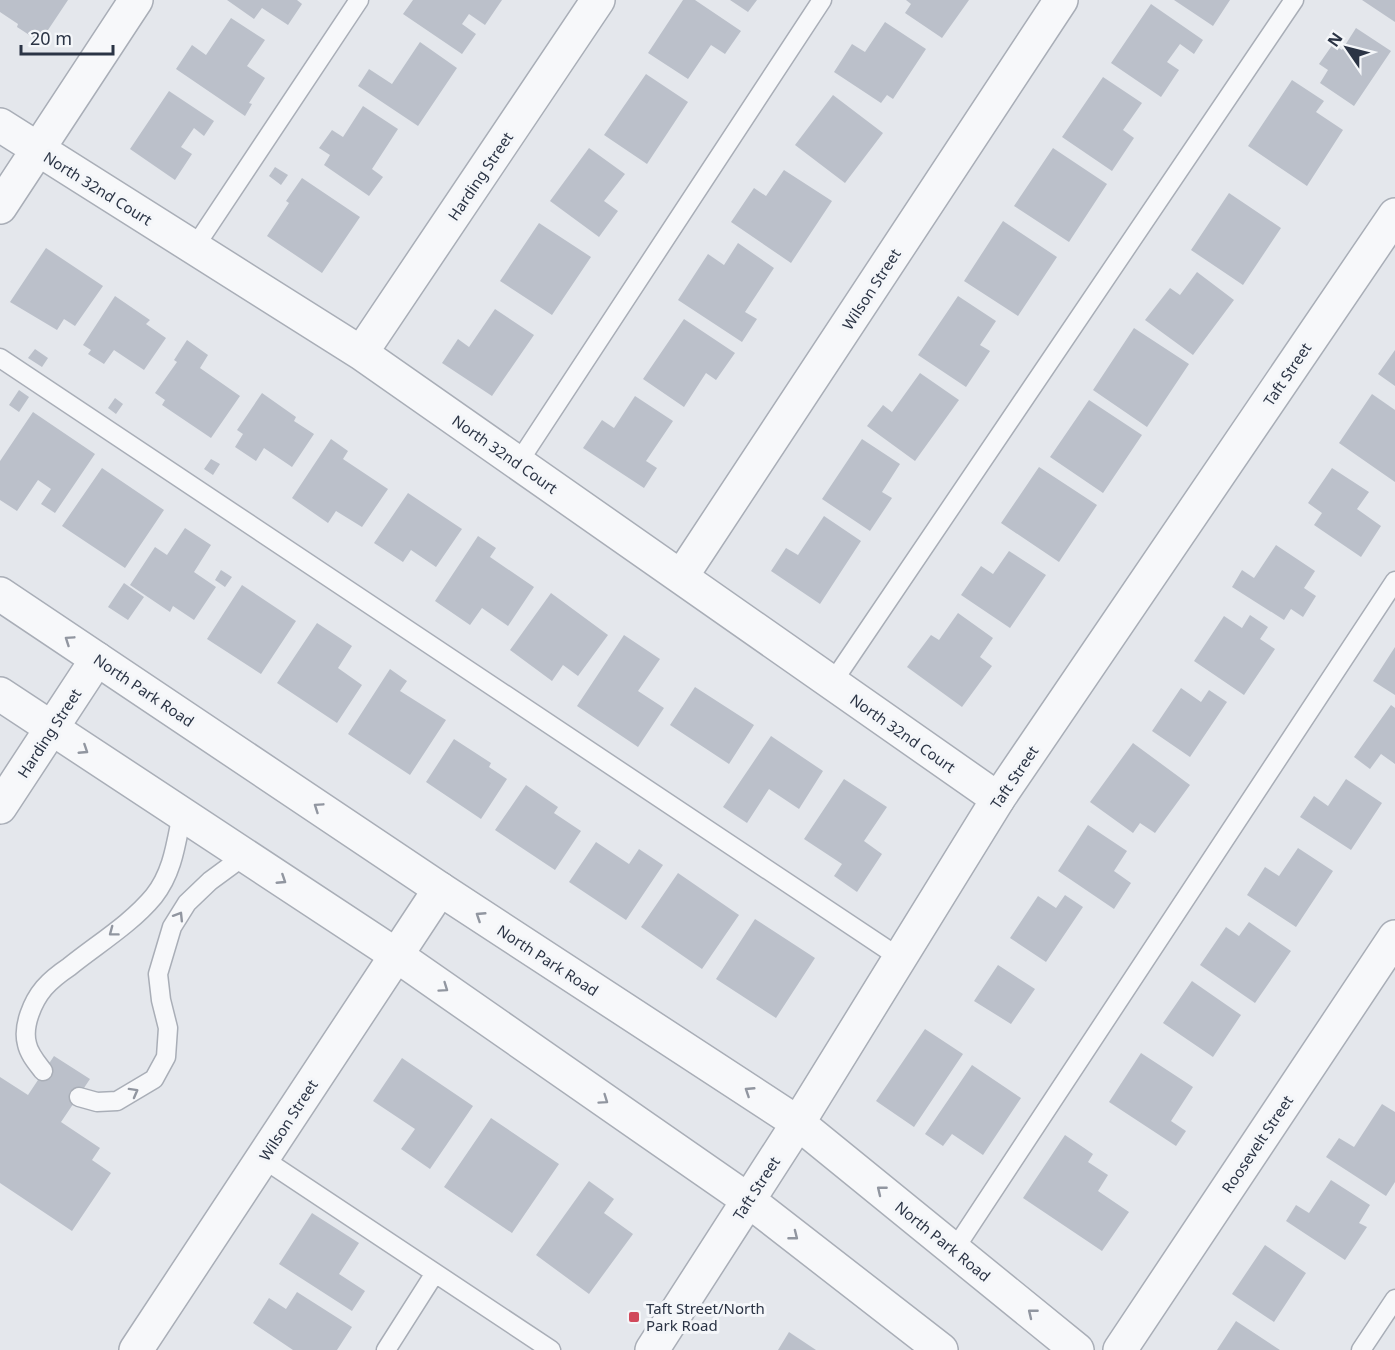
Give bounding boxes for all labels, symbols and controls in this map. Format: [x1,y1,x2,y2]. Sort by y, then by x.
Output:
scale bar [21,18,112,56]
north arrow [1317,18,1377,78]
text: 20 m [30,26,72,50]
text: N [1322,28,1347,51]
street label: Harding Street [443,127,517,224]
street label: North 32nd Court [40,147,156,230]
street label: Wilson Street [837,244,905,333]
street label: Taft Street [1259,338,1316,409]
street label: North 32nd Court [448,410,562,498]
one-way arrow [65,636,76,647]
street label: North Park Road [90,649,198,731]
street label: Harding Street [13,684,86,782]
street label: North 32nd Court [846,689,960,777]
street label: Taft Street [986,741,1043,812]
one-way arrow [78,742,88,754]
one-way arrow [314,803,325,814]
one-way arrow [275,873,286,884]
one-way arrow [476,911,486,923]
one-way arrow [172,912,183,923]
street label: North Park Road [494,920,602,1000]
one-way arrow [108,925,119,936]
one-way arrow [437,981,448,992]
street label: Wilson Street [254,1075,322,1164]
one-way arrow [745,1087,756,1098]
one-way arrow [128,1088,138,1099]
street label: Roosevelt Street [1217,1091,1297,1197]
one-way arrow [597,1093,608,1104]
street label: Taft Street [728,1152,784,1224]
one-way arrow [876,1186,887,1197]
street label: North Park Road [891,1196,995,1286]
one-way arrow [788,1229,799,1240]
place label: Taft Street/North Park Road [646,1298,765,1335]
marker: Taft Street/North Park Road [627,1310,641,1324]
one-way arrow [1028,1310,1039,1321]

